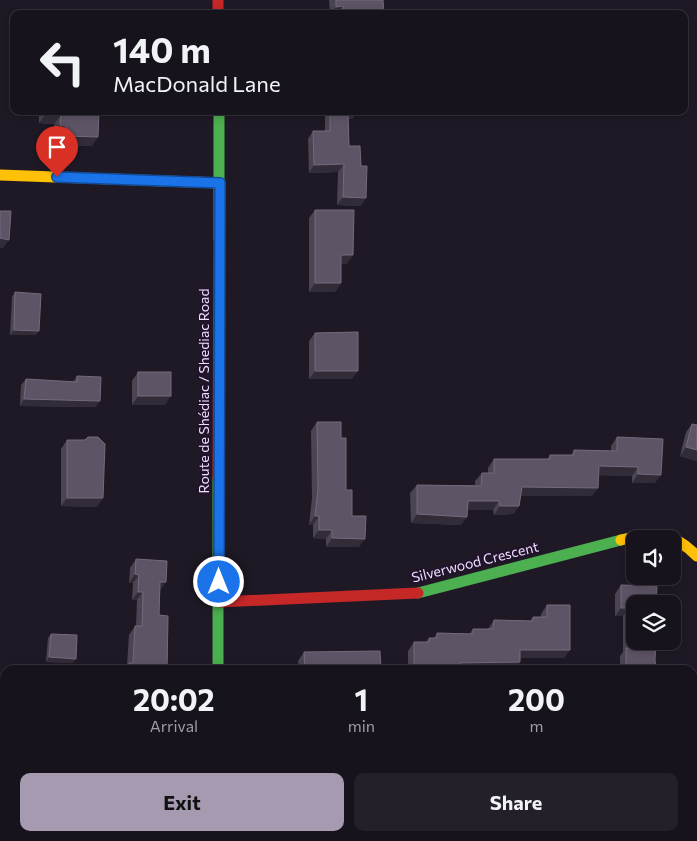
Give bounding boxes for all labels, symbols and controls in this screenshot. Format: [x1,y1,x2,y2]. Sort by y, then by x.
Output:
text: 140 m [113,27,211,70]
icon: left [30,30,95,95]
text: MacDonald Lane [113,70,281,97]
pin [36,126,78,177]
icon: arrive [43,133,71,161]
street label: Route de Shédiac / Shediac Road [195,288,212,494]
map controls [626,530,681,650]
button: sound [626,530,681,585]
street label: Silverwood Crescent [410,537,540,586]
position arrow [192,555,244,607]
button: layers [626,595,681,650]
text: 20:02 [133,680,215,717]
text: 1 [355,680,368,717]
text: 200 [508,680,565,717]
text: Arrival [150,716,198,735]
text: min [348,716,375,735]
text: m [530,716,543,735]
button: Exit [20,773,344,831]
button: Share [354,773,678,831]

